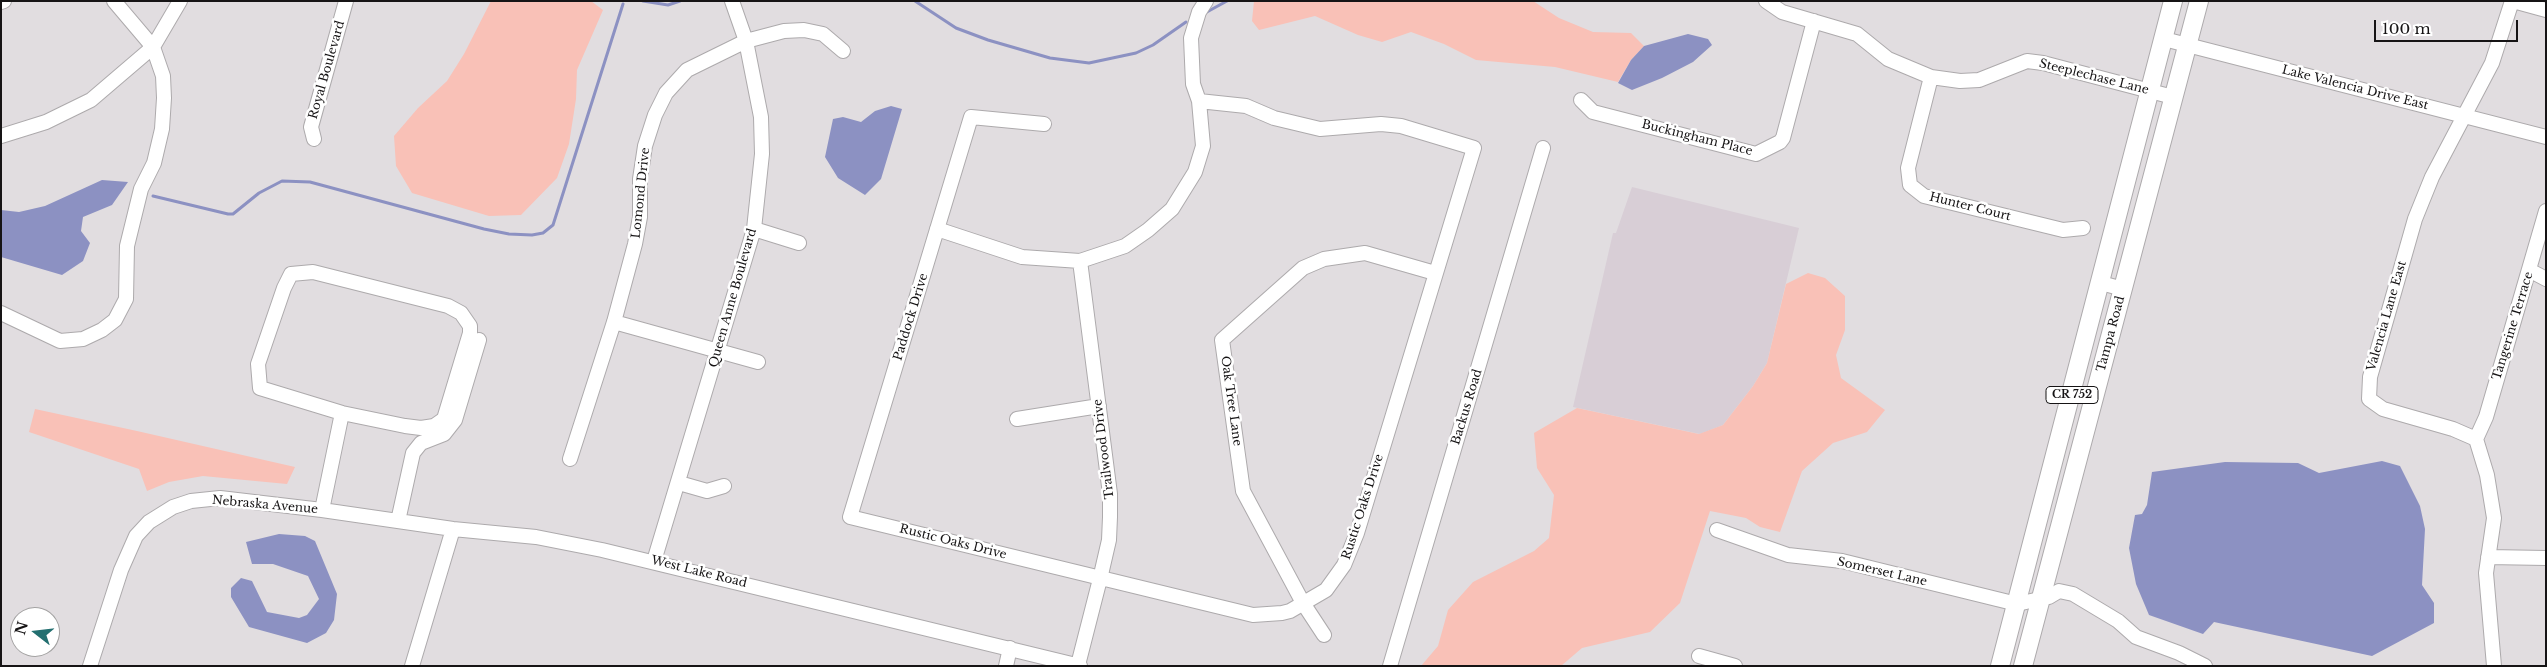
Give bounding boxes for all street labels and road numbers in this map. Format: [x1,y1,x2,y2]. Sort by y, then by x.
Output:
street label: Royal Boulevard [306,19,348,121]
street label: Steeplechase Lane [2038,56,2150,98]
street label: Lake Valencia Drive East [2280,63,2430,113]
street label: Buckingham Place [1640,117,1754,159]
street label: Lomond Drive [629,147,653,239]
street label: Hunter Court [1928,190,2012,224]
street label: Queen Anne Boulevard [706,227,760,369]
street label: Valencia Lane East [2364,259,2410,373]
street label: Tangerine Terrace [2490,270,2536,382]
street label: Paddock Drive [891,272,931,362]
street label: Tampa Road [2094,294,2128,374]
street label: Oak Tree Lane [1218,355,1244,447]
street label: Backus Road [1449,367,1485,447]
road number: CR 752 [2046,386,2098,404]
street label: Trailwood Drive [1091,398,1117,500]
street label: Rustic Oaks Drive [1339,452,1387,562]
street label: Nebraska Avenue [211,493,319,517]
street label: Rustic Oaks Drive [898,522,1008,562]
street label: West Lake Road [650,553,748,591]
street label: Somerset Lane [1836,555,1928,589]

